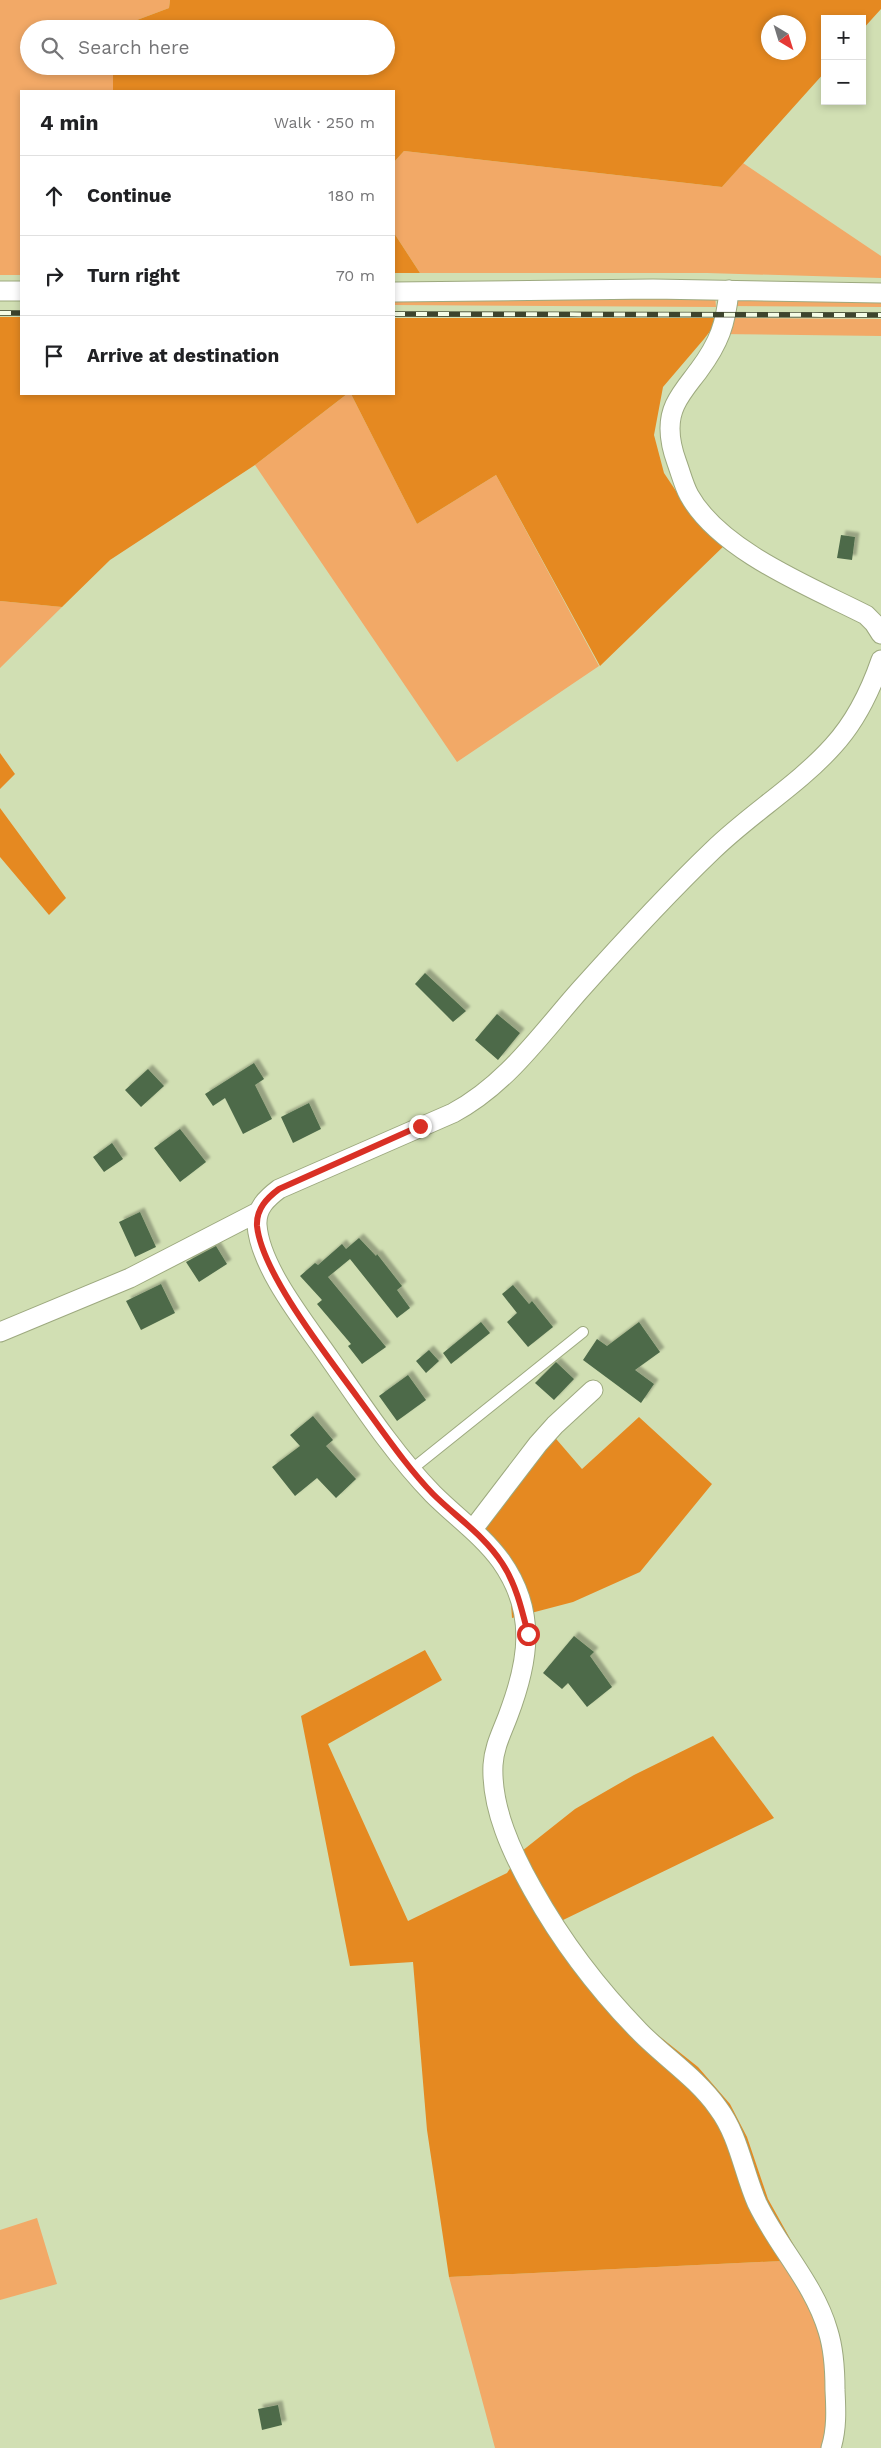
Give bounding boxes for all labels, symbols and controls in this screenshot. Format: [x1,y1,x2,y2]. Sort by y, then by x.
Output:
north arrow [761,15,806,60]
map controls [821,15,866,105]
button: + [821,15,866,60]
search box [20,20,395,75]
icon: search [38,34,66,62]
text: Search here [78,36,189,59]
button: − [821,60,866,105]
text: 4 min [40,110,98,135]
text: Walk · 250 m [274,113,375,132]
icon: ahead [40,182,68,210]
text: Continue [87,184,171,207]
text: 180 m [328,186,375,205]
icon: right [40,262,68,290]
text: Turn right [87,264,180,287]
text: 70 m [336,266,375,285]
icon: arrive [40,342,68,370]
text: Arrive at destination [87,344,279,367]
route end [409,1115,432,1138]
route start [517,1623,540,1646]

